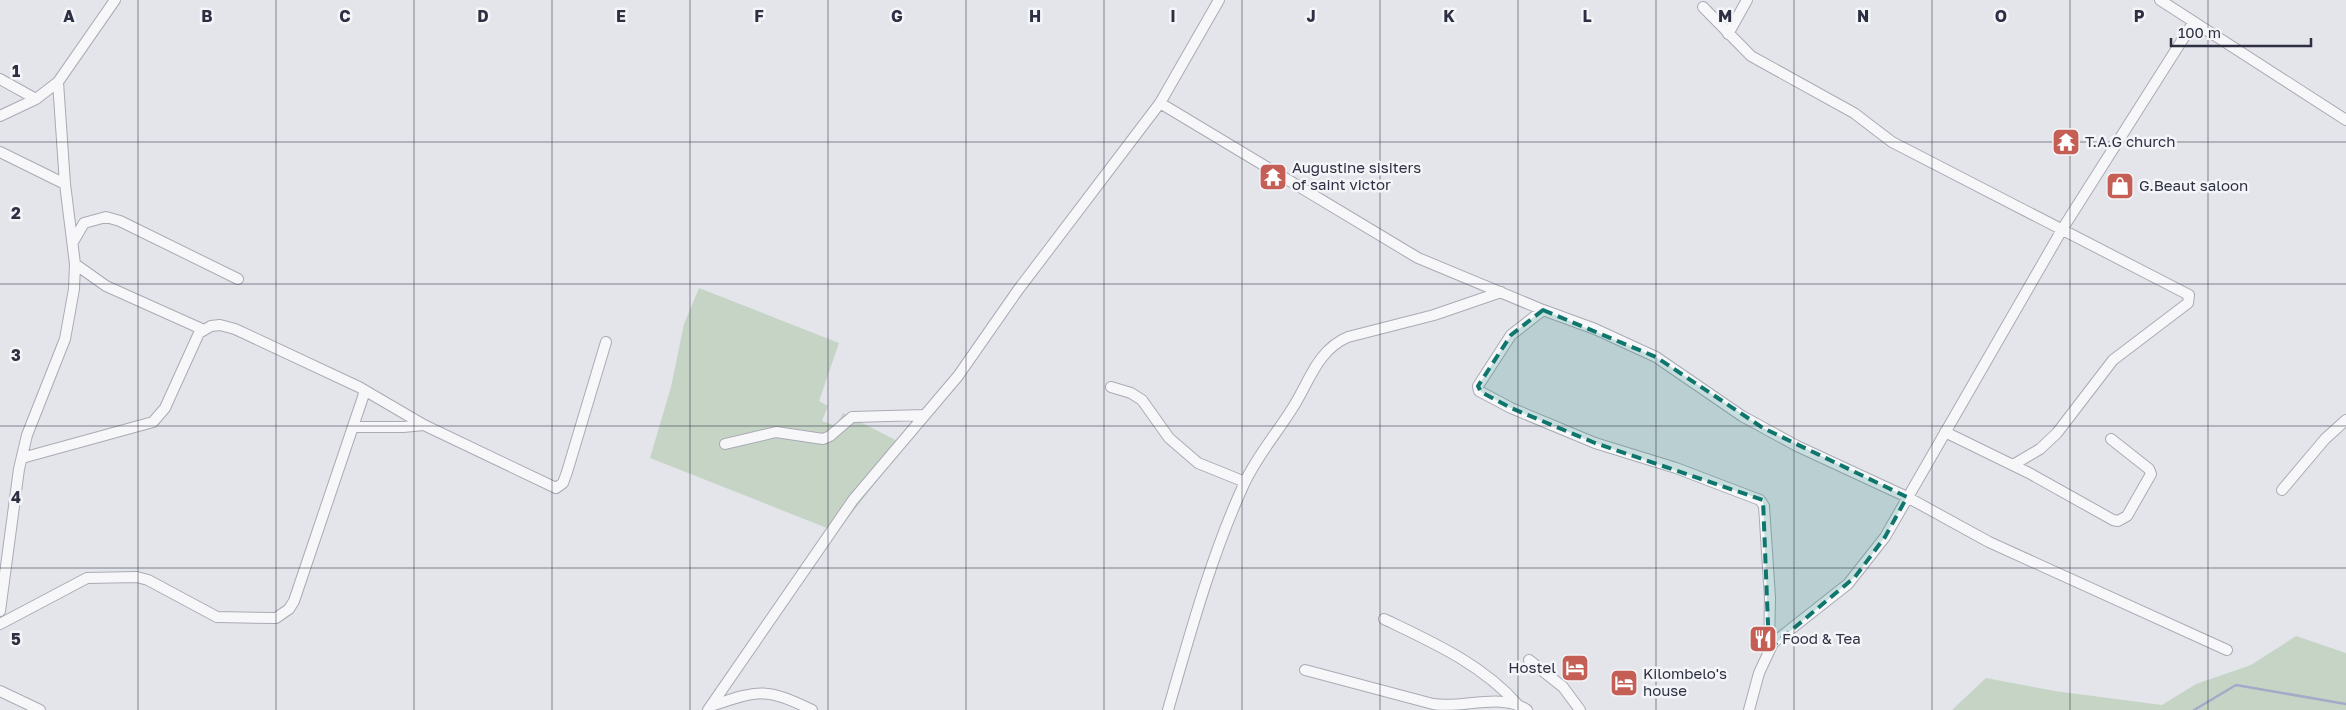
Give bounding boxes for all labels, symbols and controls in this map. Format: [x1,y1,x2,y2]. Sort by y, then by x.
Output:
text: A [63,6,75,26]
text: B [201,6,213,26]
text: C [339,6,351,26]
text: D [477,6,489,26]
text: E [616,6,626,26]
text: F [754,6,764,26]
text: G [891,6,903,26]
text: H [1029,6,1041,26]
text: I [1170,6,1176,26]
text: J [1306,6,1316,26]
text: K [1443,6,1455,26]
text: L [1582,6,1592,26]
text: M [1718,6,1732,26]
text: N [1857,6,1869,26]
text: O [1995,6,2007,26]
text: P [2134,6,2145,26]
scale bar [2171,15,2311,47]
text: 100 m [2178,23,2221,41]
text: 1 [12,61,20,81]
temple icon: T.A.G church [2051,127,2081,157]
place label: T.A.G church [2085,132,2175,150]
place label: Augustine sisiters of saint victor [1292,158,1421,193]
temple icon: Augustine sisiters of saint victor [1258,162,1288,192]
shop icon: G.Beaut saloon [2105,171,2135,201]
place label: G.Beaut saloon [2139,176,2248,194]
text: 2 [11,203,21,223]
text: 3 [11,345,21,365]
text: 4 [11,487,21,507]
restaurant icon: Food & Tea [1748,624,1778,654]
text: 5 [11,629,21,649]
place label: Food & Tea [1782,629,1861,647]
hotel icon: Hostel [1560,653,1590,683]
place label: Hostel [1508,658,1556,676]
place label: Kilombelo's house [1643,664,1727,699]
hotel icon: Kilombelo's house [1609,668,1639,698]

